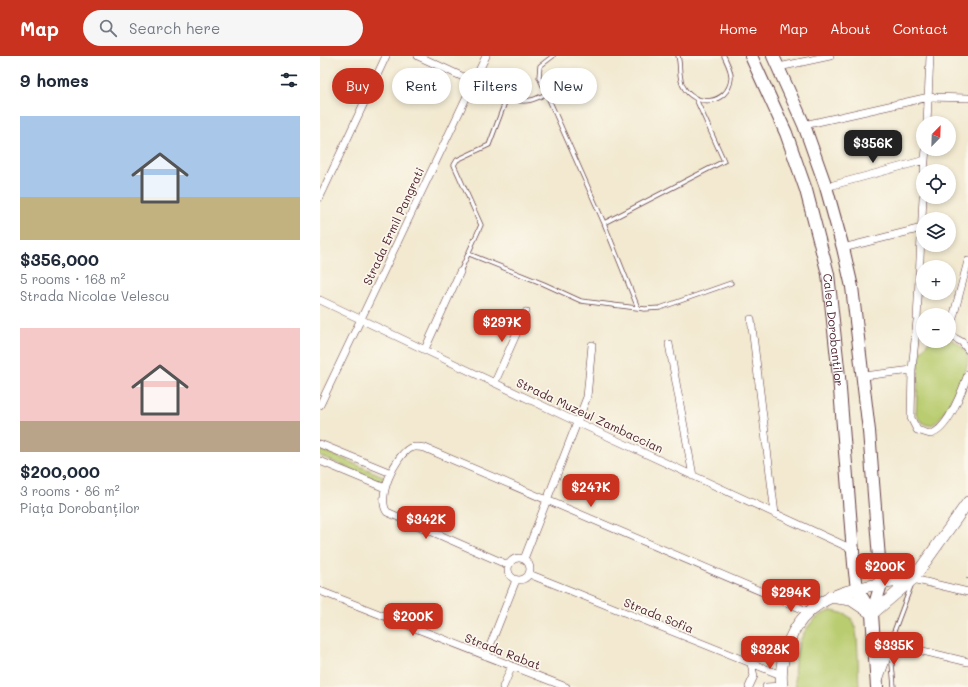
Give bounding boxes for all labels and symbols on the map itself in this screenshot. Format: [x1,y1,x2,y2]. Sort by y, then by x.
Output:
north arrow [916,116,956,156]
pin: $356K [845,130,901,164]
street label: Strada Ermil Pangrati [359,164,427,288]
street label: Calea Dorobanților [820,273,848,387]
pin: $297K [474,309,530,343]
street label: Strada Muzeul Zambaccian [514,374,666,456]
pin: $247K [563,474,619,508]
pin: $342K [398,506,454,540]
pin: $200K [857,553,913,587]
pin: $294K [763,579,819,613]
street label: Strada Sofia [622,594,696,636]
pin: $200K [385,603,441,637]
street label: Strada Rabat [463,629,543,673]
pin: $335K [866,632,922,666]
pin: $328K [742,636,798,670]

